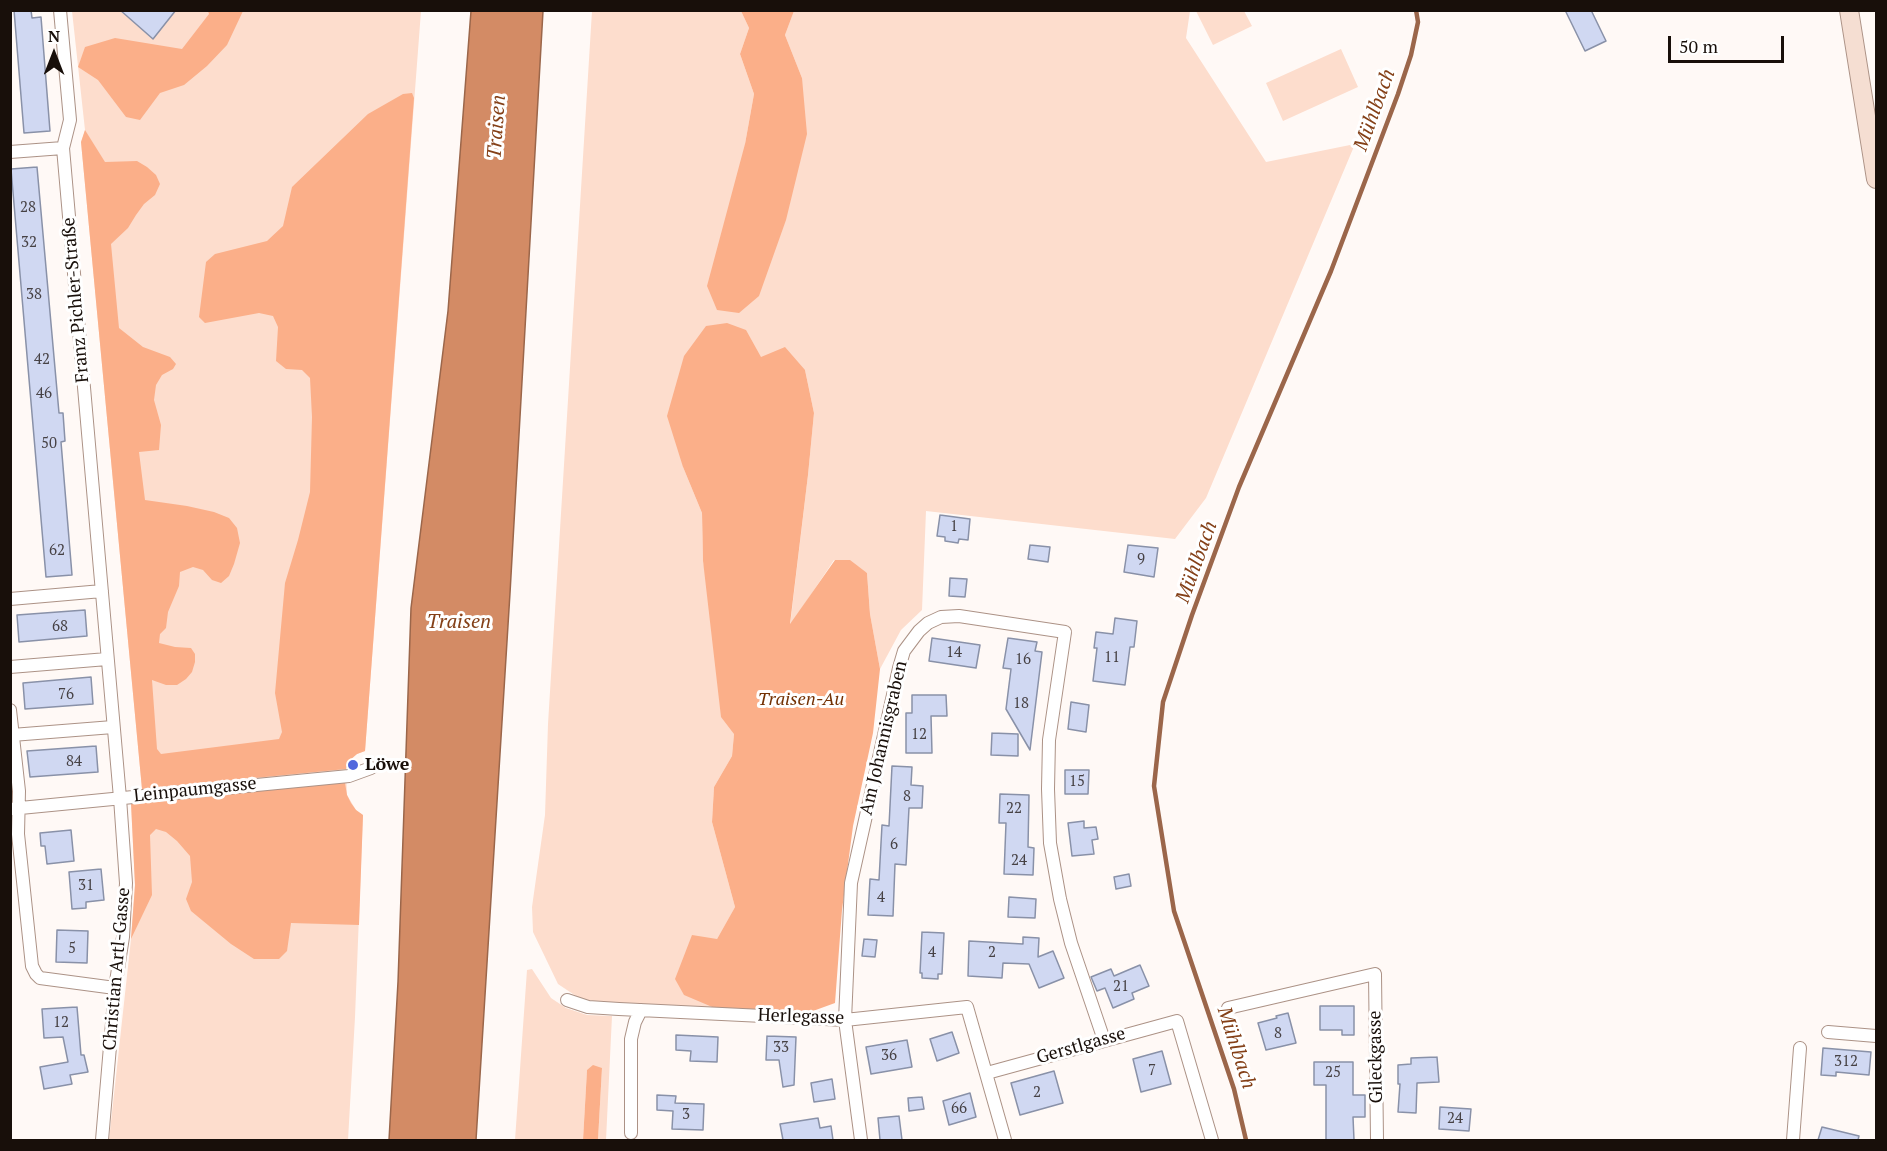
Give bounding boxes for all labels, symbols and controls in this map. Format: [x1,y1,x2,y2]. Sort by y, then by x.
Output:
north arrow [24,24,84,84]
scale bar [1671,24,1786,62]
text: N [48,25,60,47]
text: 50 m [1679,34,1718,58]
water label: Mühlbach [1349,66,1401,154]
water label: Traisen [483,94,511,160]
house number: 28 [20,199,36,217]
street label: Franz Pichler-Straße [58,216,94,384]
house number: 32 [21,234,37,252]
house number: 38 [26,286,42,304]
house number: 42 [34,351,50,369]
house number: 46 [36,385,52,403]
house number: 50 [41,435,57,453]
house number: 1 [950,518,958,536]
water label: Mühlbach [1171,518,1223,606]
house number: 62 [49,542,65,560]
house number: 9 [1137,551,1145,569]
water label: Traisen [427,610,491,634]
house number: 68 [52,618,68,636]
house number: 14 [946,644,962,662]
house number: 11 [1104,649,1120,667]
house number: 16 [1015,651,1031,669]
street label: Am Johannisgraben [856,659,912,817]
house number: 76 [58,686,74,704]
park label: Traisen-Au [758,689,844,711]
house number: 18 [1013,695,1029,713]
house number: 12 [911,726,927,744]
house number: 84 [66,753,82,771]
place label: Löwe [365,754,410,776]
marker: Löwe [346,758,360,772]
street label: Leinpaumgasse [133,773,257,807]
house number: 15 [1069,773,1085,791]
house number: 8 [903,788,911,806]
house number: 22 [1006,800,1022,818]
house number: 6 [890,836,898,854]
house number: 24 [1011,852,1027,870]
house number: 31 [78,877,94,895]
street label: Christian Artl-Gasse [99,887,135,1051]
house number: 4 [877,889,885,907]
house number: 5 [68,940,76,958]
house number: 4 [928,944,936,962]
house number: 2 [988,944,996,962]
house number: 21 [1113,978,1129,996]
water label: Mühlbach [1211,1004,1261,1092]
street label: Herlegasse [757,1005,845,1029]
street label: Gileckgasse [1364,1010,1388,1104]
house number: 12 [53,1014,69,1032]
street label: Gerstlgasse [1034,1023,1128,1069]
house number: 8 [1274,1025,1282,1043]
house number: 33 [773,1039,789,1057]
house number: 36 [881,1047,897,1065]
house number: 312 [1834,1053,1858,1071]
house number: 7 [1148,1062,1156,1080]
house number: 25 [1325,1064,1341,1082]
house number: 2 [1033,1084,1041,1102]
house number: 66 [951,1100,967,1118]
house number: 3 [682,1106,690,1124]
house number: 24 [1447,1110,1463,1128]

